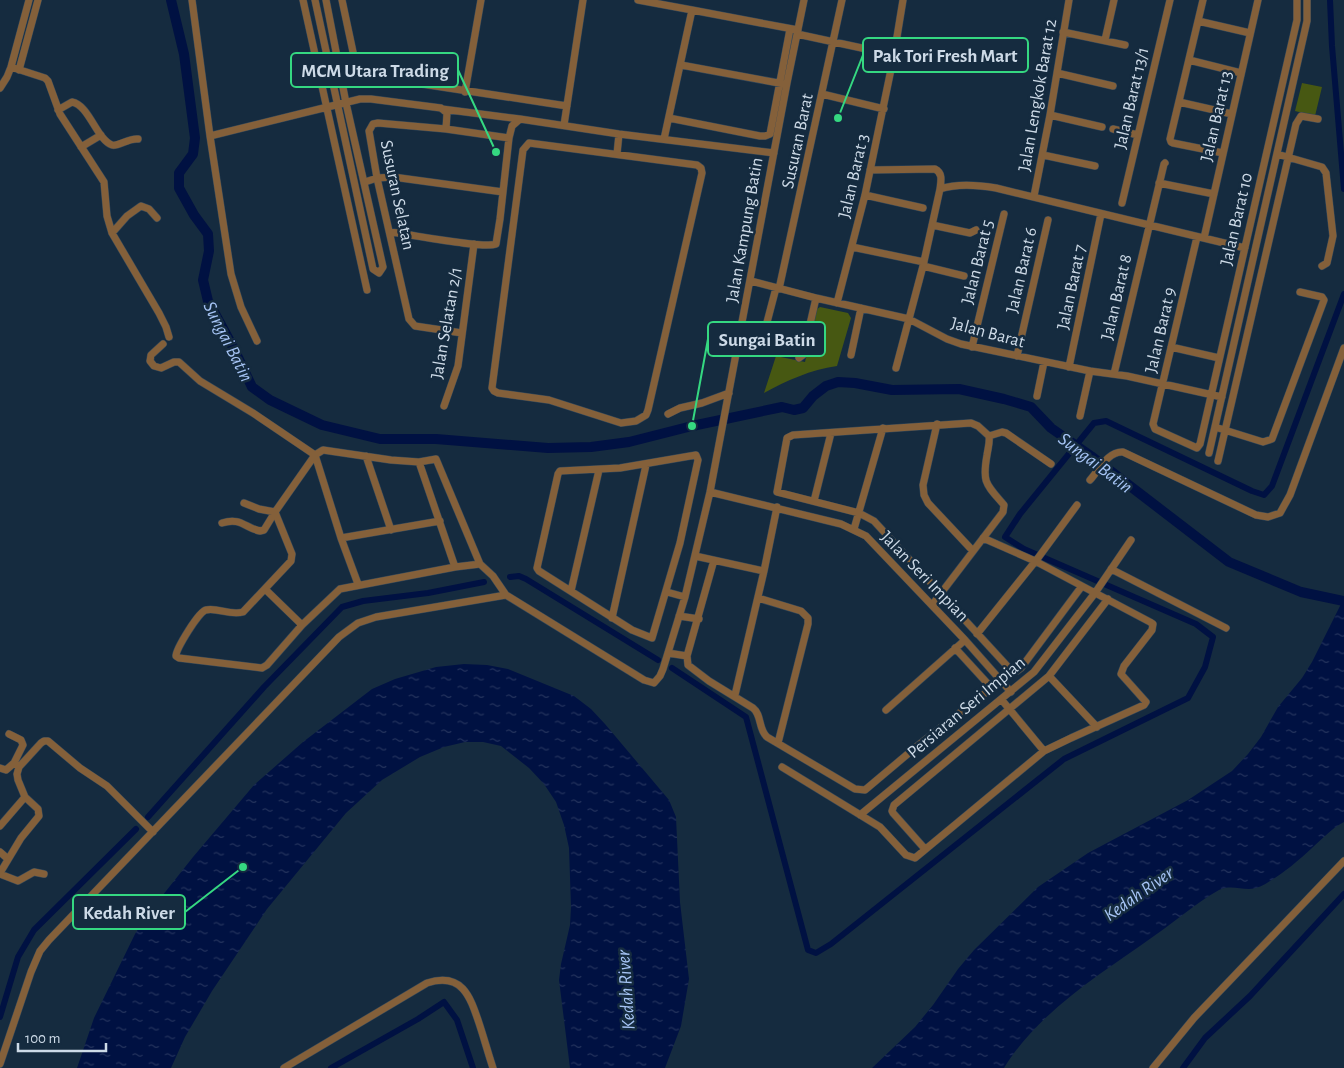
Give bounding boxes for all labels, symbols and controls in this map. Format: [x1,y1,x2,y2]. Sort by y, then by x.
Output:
street label: Jalan Lengkok Barat 12 [1016,17,1060,173]
callout: Pak Tori Fresh Mart [863,38,1028,72]
street label: Jalan Barat 13/1 [1112,46,1152,151]
text: Pak Tori Fresh Mart [873,47,1018,66]
callout: MCM Utara Trading [291,53,458,87]
text: MCM Utara Trading [301,62,449,81]
street label: Jalan Barat 13 [1198,69,1236,163]
street label: Susuran Barat [779,92,817,190]
street label: Jalan Barat 3 [836,132,872,220]
street label: Susuran Selatan [377,139,417,252]
street label: Jalan Kampung Batin [723,156,767,304]
street label: Jalan Barat 10 [1218,171,1256,267]
street label: Jalan Barat 5 [959,218,997,306]
street label: Jalan Barat 6 [1003,226,1041,315]
street label: Jalan Barat 7 [1054,243,1090,331]
street label: Jalan Barat 8 [1098,253,1136,342]
street label: Jalan Selatan 2/1 [428,266,466,381]
street label: Jalan Barat 9 [1142,286,1180,375]
water label: Sungai Batin [199,299,256,385]
street label: Jalan Barat [949,314,1027,352]
callout: Sungai Batin [708,322,825,356]
text: Sungai Batin [718,331,816,350]
water label: Sungai Batin [1055,429,1136,497]
street label: Jalan Seri Impian [877,528,972,625]
street label: Persiaran Seri Impian [904,653,1029,762]
water label: Kedah River [1101,863,1178,925]
callout: Kedah River [73,895,185,929]
text: Kedah River [83,904,175,923]
water label: Kedah River [614,948,639,1030]
scale bar [18,1020,105,1052]
text: 100 m [25,1031,60,1046]

